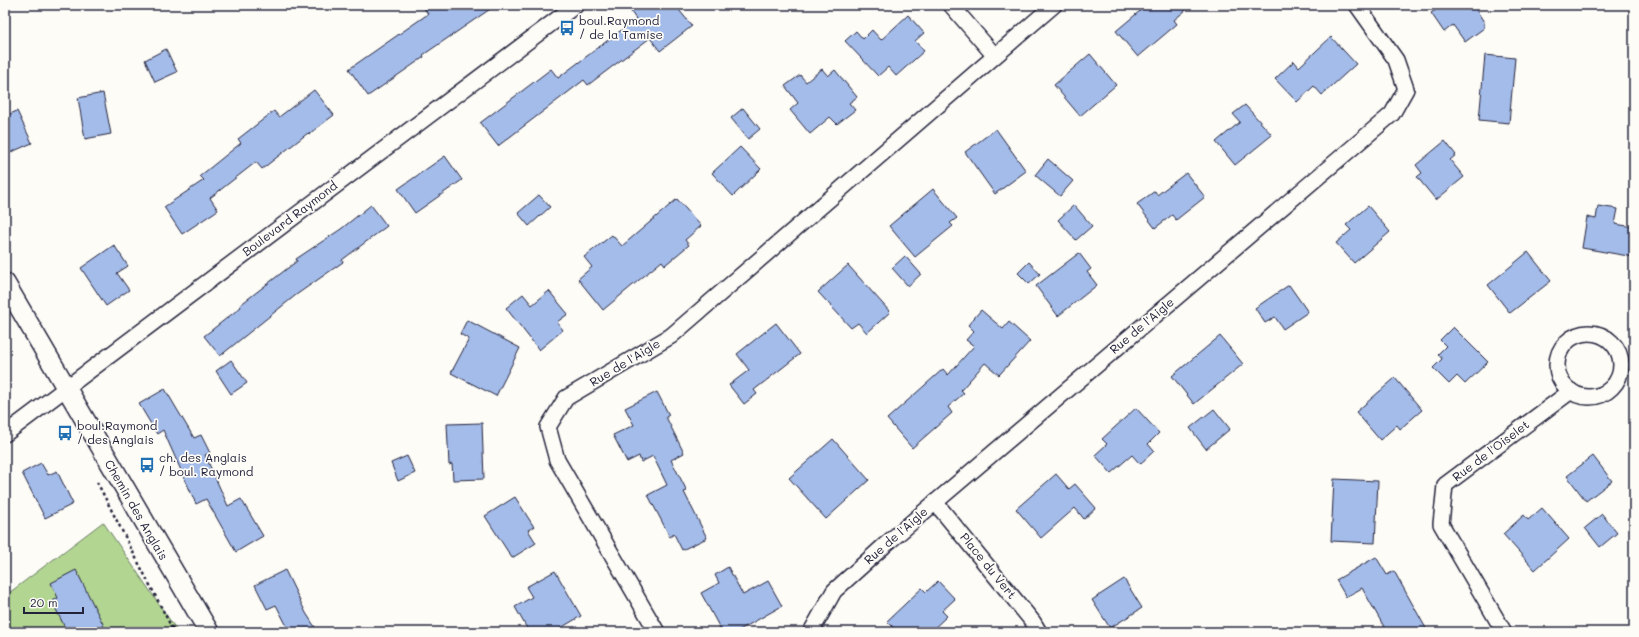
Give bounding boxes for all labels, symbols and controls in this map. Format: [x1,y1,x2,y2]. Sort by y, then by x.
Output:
place label: boul.Raymond / de la Tamise [579,12,663,42]
bus stop icon: boul.Raymond / de la Tamise [558,19,576,37]
street label: Boulevard Raymond [239,177,341,259]
street label: Rue de l'Aigle [1106,294,1177,357]
street label: Rue de l'Aigle [586,335,663,389]
street label: Rue de l'Oiselet [1449,416,1532,484]
place label: boul.Raymond / des Anglais [77,417,158,447]
bus stop icon: boul.Raymond / des Anglais [56,424,74,442]
place label: ch. des Anglais / boul. Raymond [159,449,254,479]
bus stop icon: ch. des Anglais / boul. Raymond [138,456,156,474]
street label: Chemin des Anglais [102,457,172,563]
street label: Rue de l'Aigle [860,503,931,567]
street label: Place du Vert [957,529,1020,602]
scale bar [24,589,83,615]
text: 20 m [30,594,58,610]

